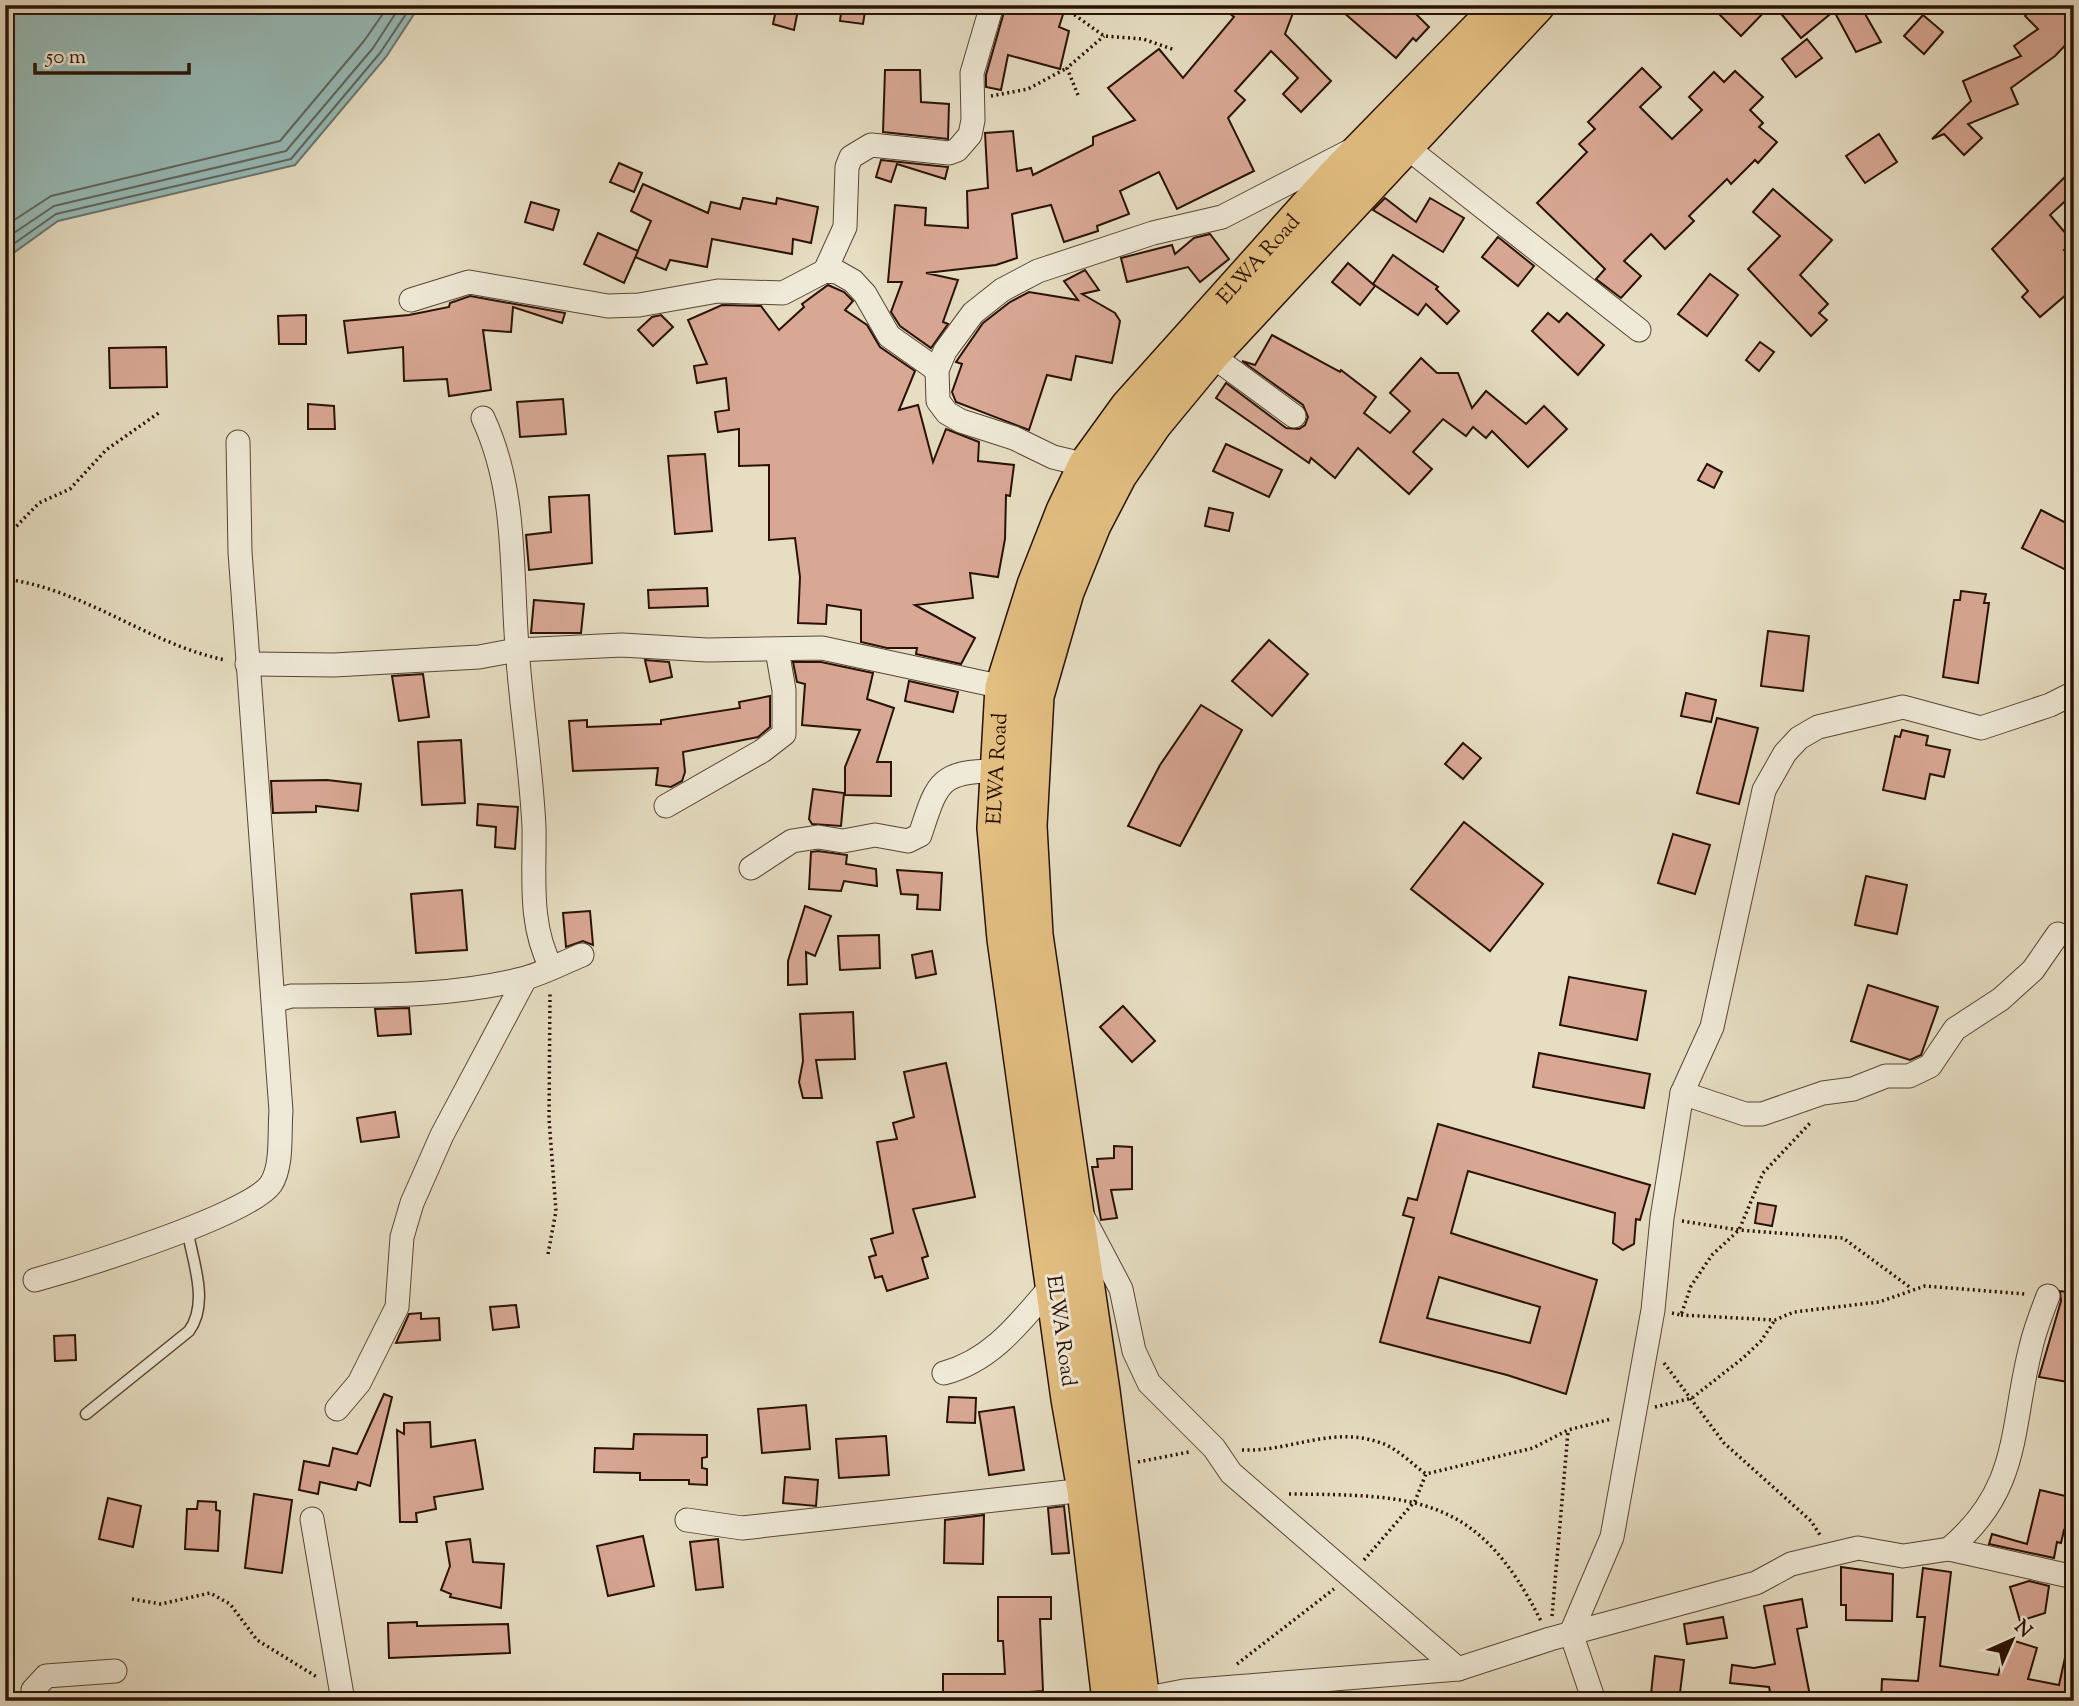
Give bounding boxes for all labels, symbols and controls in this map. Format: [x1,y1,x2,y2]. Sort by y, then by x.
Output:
scale bar [35,32,189,76]
text: 50 m [45,43,86,73]
street label: ELWA Road [1211,208,1308,312]
street label: ELWA Road [980,712,1017,826]
street label: ELWA Road [1037,1273,1083,1389]
north arrow [1978,1604,2048,1674]
text: N [2007,1615,2037,1645]

